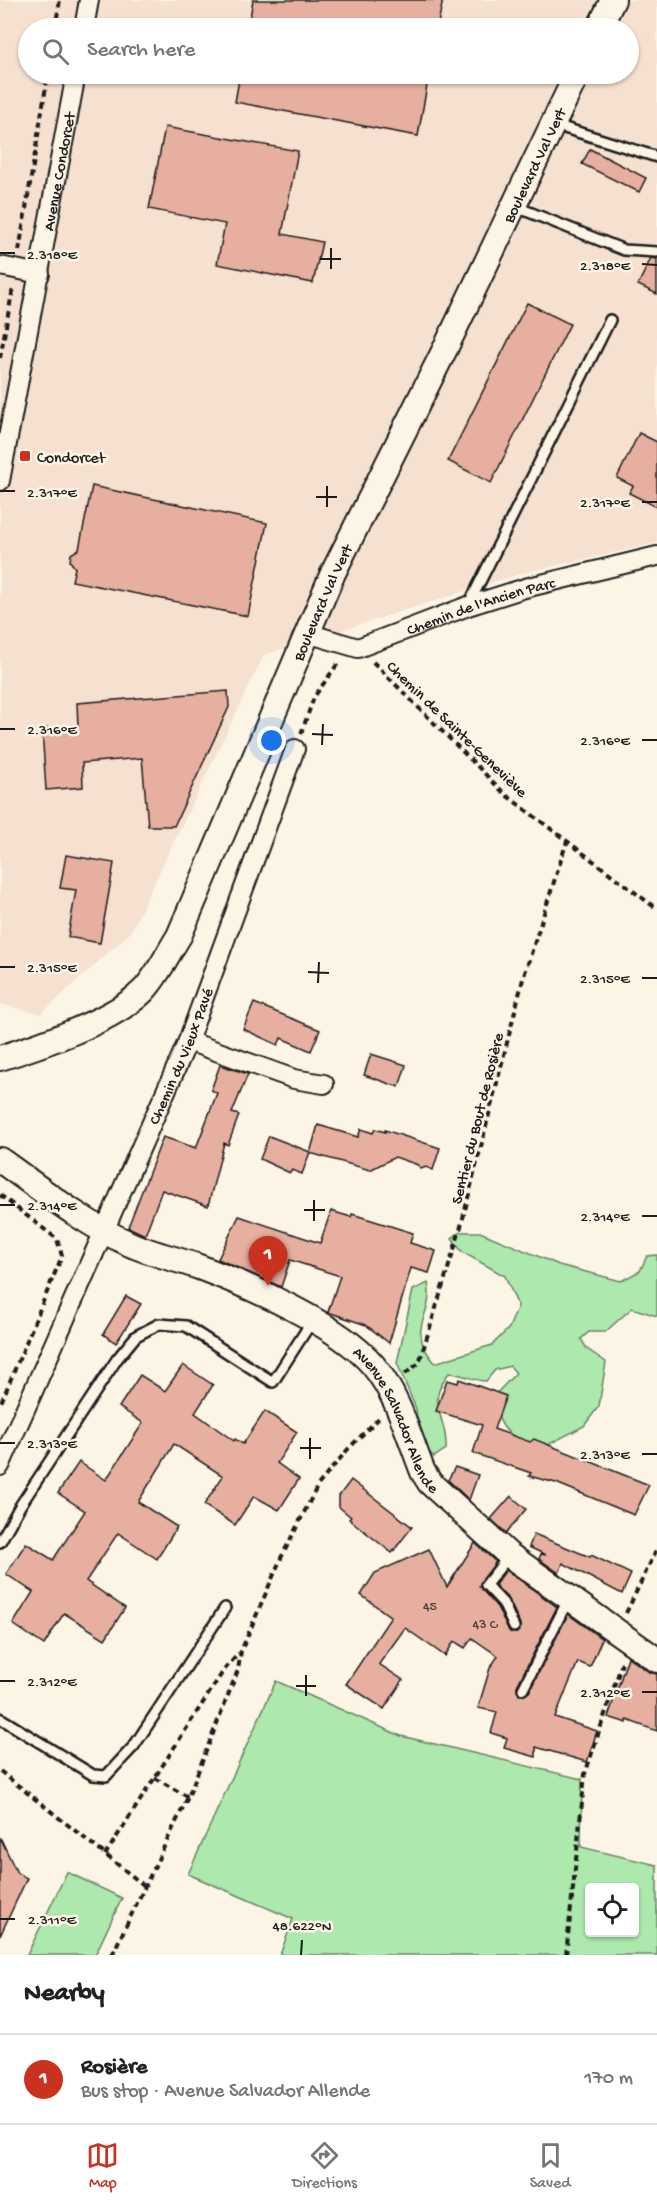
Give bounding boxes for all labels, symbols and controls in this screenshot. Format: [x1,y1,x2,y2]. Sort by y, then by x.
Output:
search box [18,18,639,84]
icon: search [39,35,72,68]
text: Search here [87,38,195,64]
street label: Boulevard Val Vert [500,105,573,228]
street label: Avenue Condorcet [41,110,82,233]
text: 2.318°E [27,247,78,265]
text: 2.318°E [580,258,631,276]
marker: Condorcet [18,449,32,463]
place label: Condorcet [37,450,107,469]
text: 2.317°E [27,485,78,503]
text: 2.317°E [580,495,631,513]
street label: Boulevard Val Vert [290,541,359,665]
street label: Chemin de l'Ancien Parc [405,575,558,642]
street label: Chemin de Sainte-Geneviève [381,658,531,803]
text: 2.316°E [27,722,77,740]
your location [257,726,286,755]
text: 2.316°E [580,733,630,751]
text: 2.315°E [27,960,78,978]
text: 2.315°E [580,971,631,989]
street label: Chemin du Vieux Pavé [146,985,220,1128]
street label: Sentier du Bout de Rosière [449,1031,510,1206]
text: 2.314°E [27,1198,77,1216]
text: 2.314°E [580,1209,630,1227]
pin: 1 [248,1236,288,1286]
street label: Avenue Salvador Allende [348,1344,442,1500]
text: 2.313°E [27,1436,78,1454]
text: 2.313°E [580,1447,631,1465]
house number: 45 [423,1599,437,1616]
house number: 43 C [473,1617,499,1634]
text: 2.312°E [27,1674,77,1692]
text: 2.312°E [580,1685,630,1703]
map controls [585,1883,639,1937]
button: locate [585,1883,639,1937]
text: 2.311°E [28,1912,77,1930]
text: 48.622°N [273,1918,332,1936]
text: Nearby [24,1979,105,2010]
text: Rosière [81,2055,147,2081]
text: 1 [39,2068,48,2091]
text: 170 m [584,2068,633,2091]
text: Bus stop · Avenue Salvador Allende [81,2081,370,2104]
tab: Map [86,2139,119,2194]
tab: Directions [292,2139,357,2194]
tab: Saved [530,2139,571,2194]

